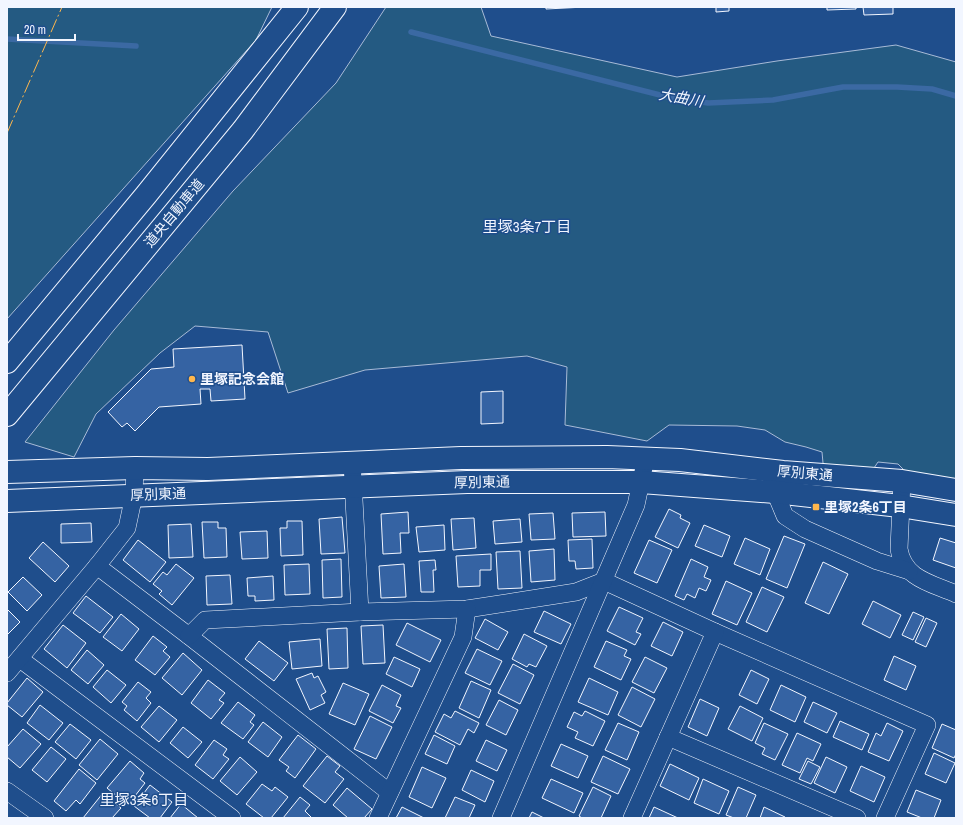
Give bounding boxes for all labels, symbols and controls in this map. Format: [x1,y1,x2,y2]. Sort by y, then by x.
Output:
scale bar [18,16,75,42]
text: 20 m [24,22,46,38]
water label: 大曲川 [657,83,707,112]
street label: 道央自動車道 [140,175,208,251]
district label: 里塚3条7丁目 [483,216,571,237]
place label: 里塚記念会館 [200,370,284,388]
marker: 里塚記念会館 [187,374,197,384]
street label: 厚別東通 [776,462,834,484]
street label: 厚別東通 [454,473,510,491]
street label: 厚別東通 [130,484,186,504]
place label: 里塚2条6丁目 [824,498,907,516]
marker: 里塚2条6丁目 [811,502,821,512]
district label: 里塚3条6丁目 [100,789,188,810]

